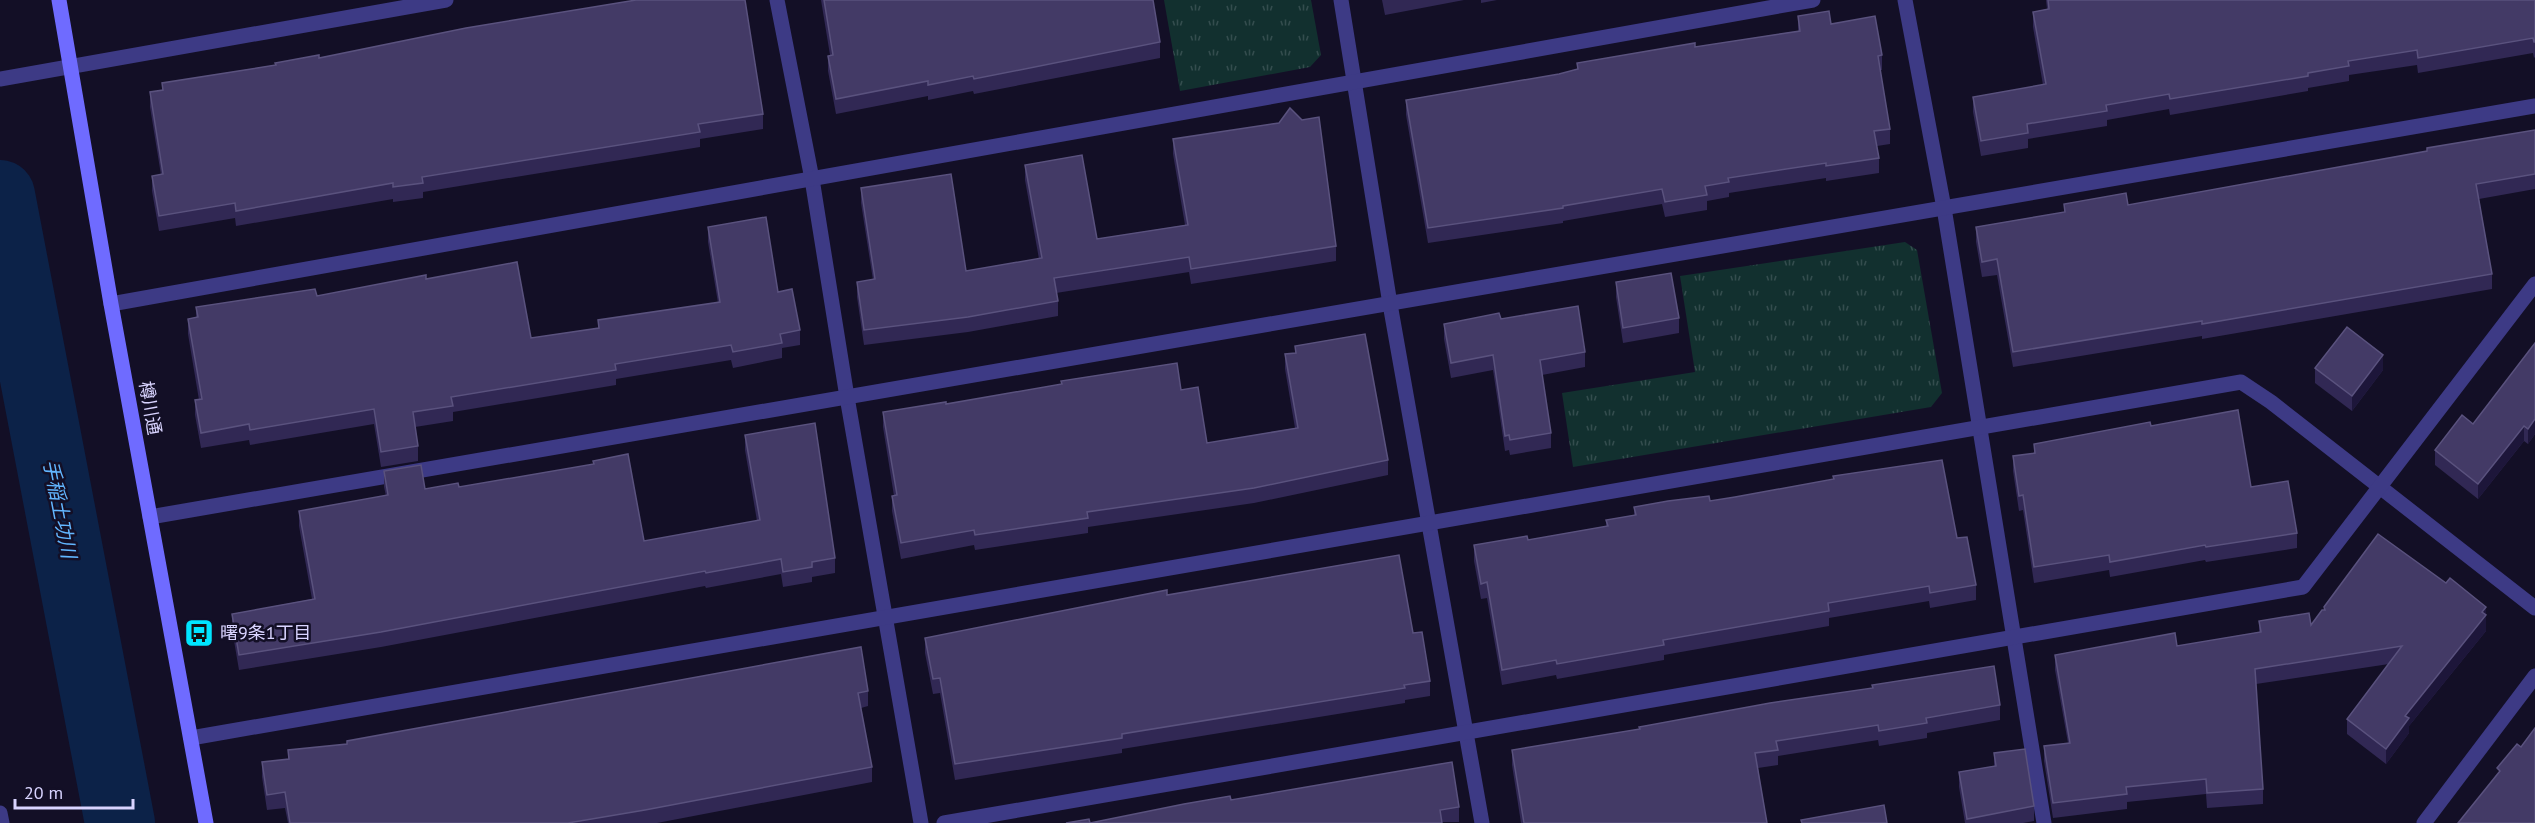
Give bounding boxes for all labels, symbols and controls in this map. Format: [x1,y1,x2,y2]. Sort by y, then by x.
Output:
street label: 樽川通 [134,379,167,436]
water label: 手稲土功川 [38,457,83,563]
bus stop icon: 曙9条1丁目 [183,617,215,649]
place label: 曙9条1丁目 [220,621,312,644]
scale bar [15,772,134,810]
text: 20 m [24,781,63,804]

